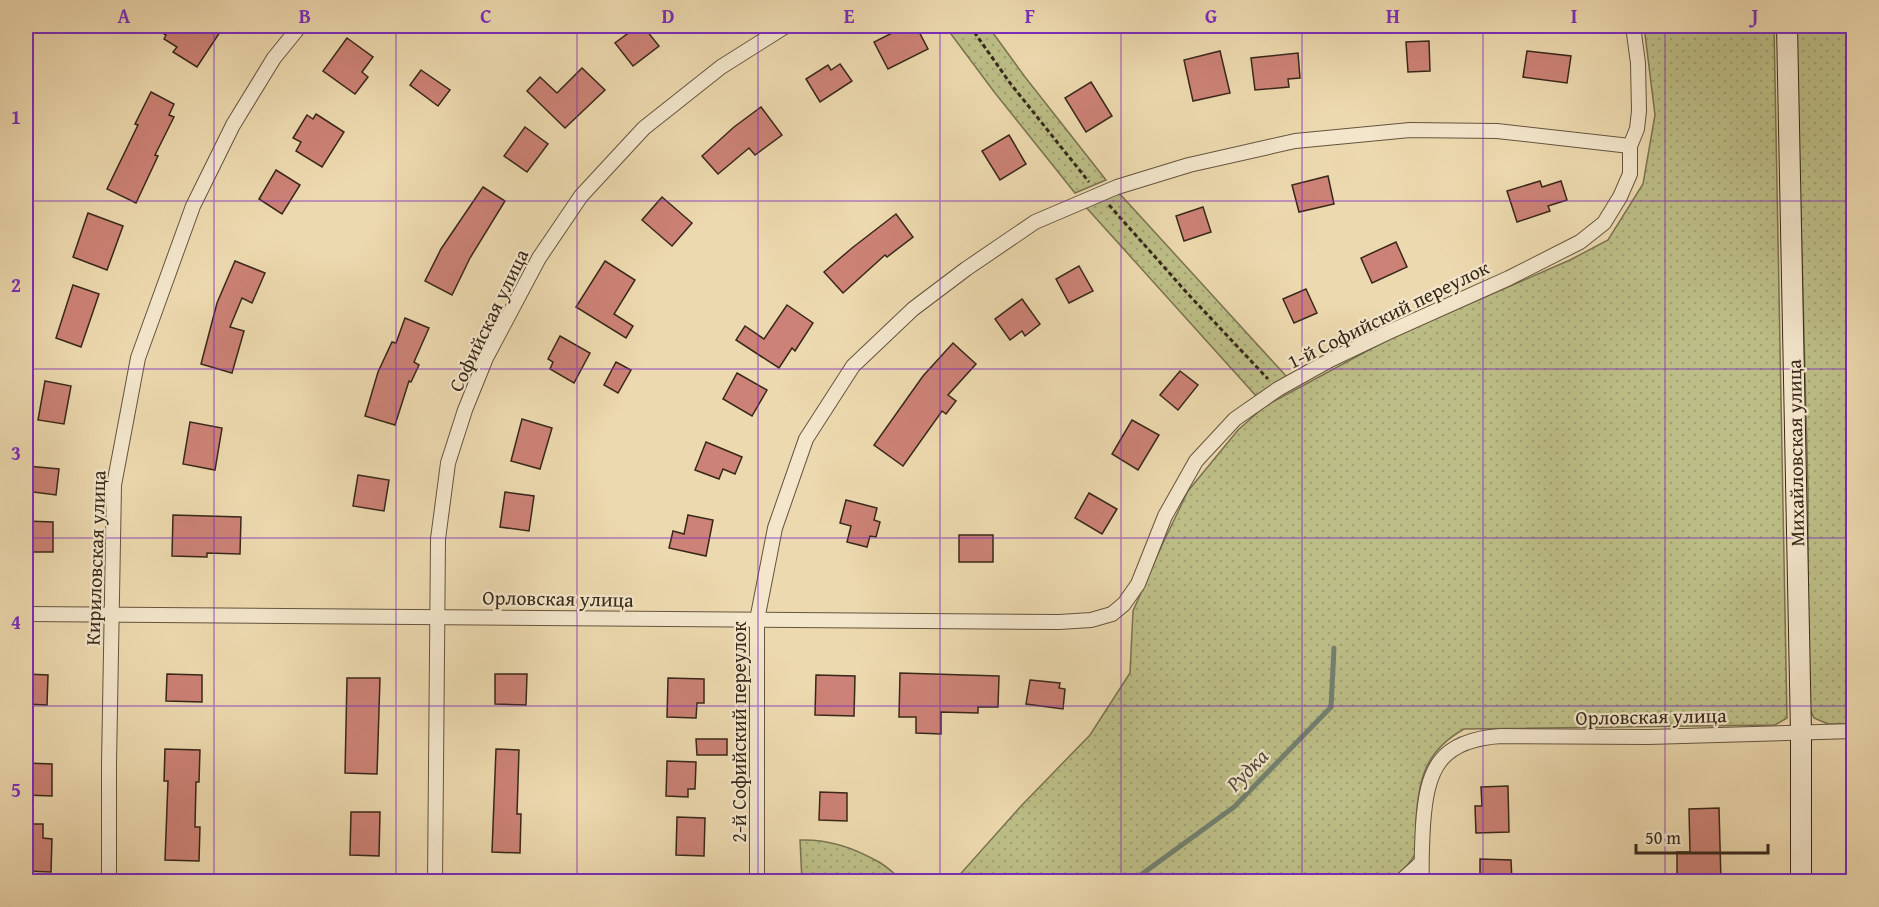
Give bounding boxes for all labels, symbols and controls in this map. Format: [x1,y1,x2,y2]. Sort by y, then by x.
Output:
text: A [118,1,131,30]
text: B [299,1,311,30]
text: C [480,1,492,30]
text: D [661,1,675,30]
text: E [844,1,855,30]
text: F [1025,1,1035,30]
text: G [1205,1,1217,30]
text: H [1386,1,1400,30]
text: I [1571,1,1577,30]
text: J [1749,1,1759,30]
text: 1 [11,102,21,131]
street label: Софийская улица [441,243,535,396]
street label: 1-й Софийский переулок [1282,252,1494,376]
text: 2 [11,270,21,299]
street label: Михайловская улица [1779,359,1811,547]
text: 3 [11,438,21,467]
street label: Кириловская улица [77,469,113,646]
street label: Орловская улица [482,582,634,614]
text: 4 [11,607,21,636]
street label: 2-й Софийский переулок [724,621,753,843]
street label: Орловская улица [1575,700,1727,732]
water label: Рудка [1218,741,1275,799]
text: 5 [11,775,21,804]
scale bar [1636,817,1768,855]
text: 50 m [1645,824,1681,851]

